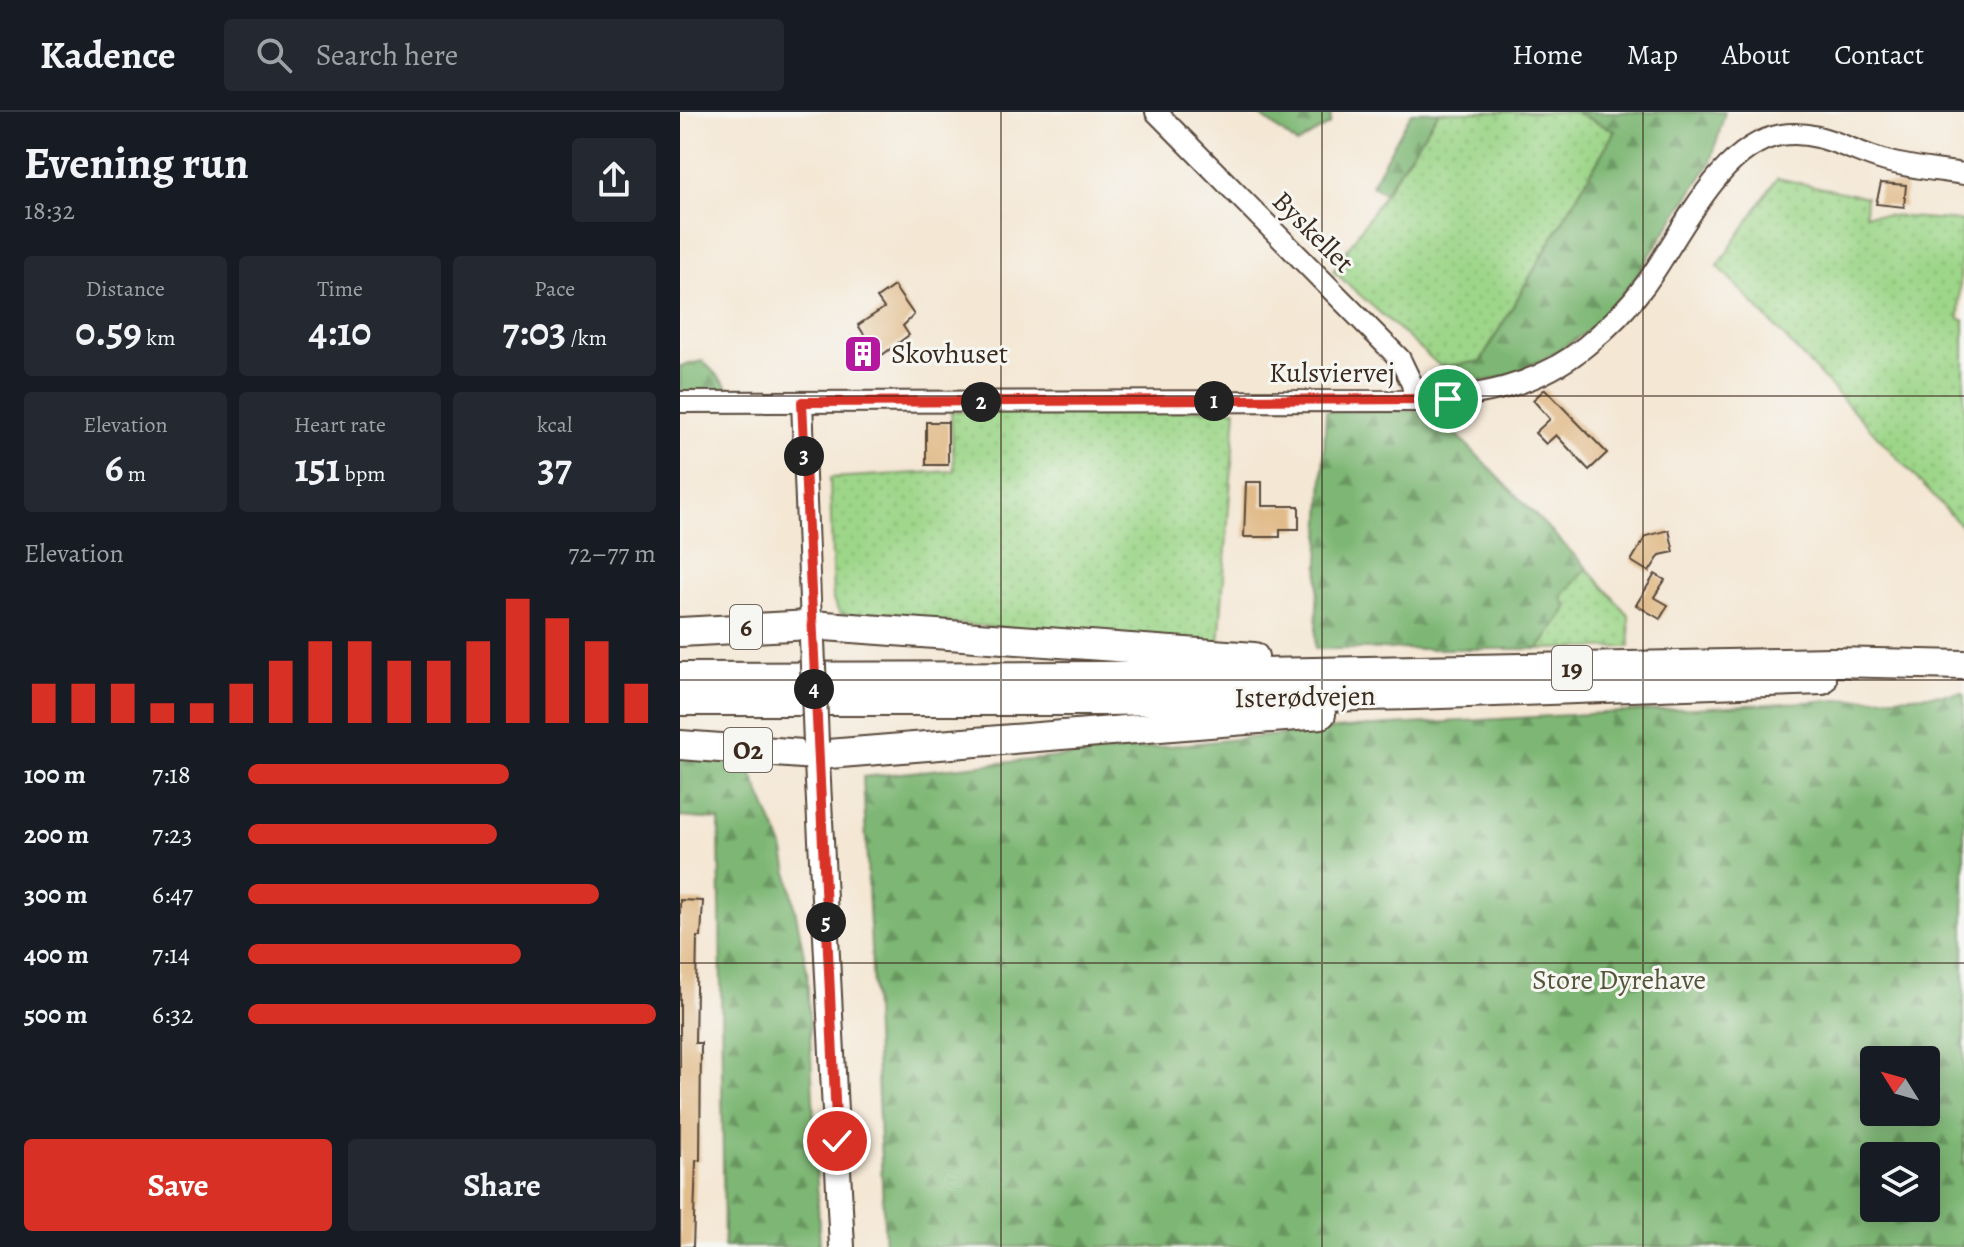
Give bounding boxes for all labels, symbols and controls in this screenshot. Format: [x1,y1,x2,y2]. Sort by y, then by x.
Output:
search box [224,19,784,91]
text: Kadence [40,29,176,81]
icon: search [252,33,296,77]
text: Search here [316,35,458,75]
text: Home [1512,36,1583,74]
text: Map [1627,36,1678,74]
text: About [1722,36,1790,74]
text: Contact [1834,36,1924,74]
text: Evening run [24,133,249,193]
button: share [572,138,656,222]
street label: Byskellet [1264,183,1362,281]
text: 18:32 [24,193,75,228]
text: Distance [86,274,165,304]
text: Time [317,274,363,304]
text: Pace [534,274,575,304]
text: 0.59 [75,304,142,359]
text: 4:10 [309,304,371,359]
text: 7:03 [502,304,566,359]
text: km [142,323,176,353]
text: /km [566,323,607,353]
building icon: Skovhuset [842,333,884,375]
place label: Skovhuset [891,335,1008,373]
street label: Kulsviervej [1269,354,1395,392]
pin [1414,365,1482,433]
icon: arrive [1426,377,1470,421]
pin: 1 [1194,381,1234,421]
pin: 2 [961,382,1001,422]
text: 1 [1210,386,1218,416]
text: 2 [976,387,986,417]
text: Elevation [83,410,168,440]
text: Heart rate [294,410,386,440]
text: kcal [537,410,572,440]
pin: 3 [784,436,824,476]
text: 6 [105,440,123,495]
text: 151 [294,440,340,495]
text: 37 [538,440,572,495]
text: 3 [799,441,809,471]
text: m [123,459,146,489]
text: bpm [340,459,386,489]
text: Elevation [24,536,124,571]
text: 72–77 m [568,536,656,571]
road number: 6 [730,605,762,649]
road number: 19 [1552,646,1592,690]
pin: 4 [794,669,834,709]
text: 4 [809,674,819,704]
street label: Isterødvejen [1234,677,1376,717]
road number: O2 [724,728,772,772]
text: 100 m [24,757,86,792]
text: 7:18 [152,757,191,792]
text: 200 m [24,817,89,852]
text: 7:23 [152,817,192,852]
text: 300 m [24,877,88,912]
text: 6:47 [152,877,193,912]
pin: 5 [806,902,846,942]
text: 5 [821,907,831,937]
text: 400 m [24,937,89,972]
text: 7:14 [152,937,190,972]
park label: Store Dyrehave [1532,961,1706,999]
text: 500 m [24,997,88,1032]
text: 6:32 [152,997,193,1032]
north arrow [1860,1046,1940,1126]
map controls [1860,1046,1940,1222]
pin [803,1107,871,1175]
icon: check [815,1119,859,1163]
button: Save [24,1139,332,1231]
button: Share [348,1139,656,1231]
button: layers [1860,1142,1940,1222]

